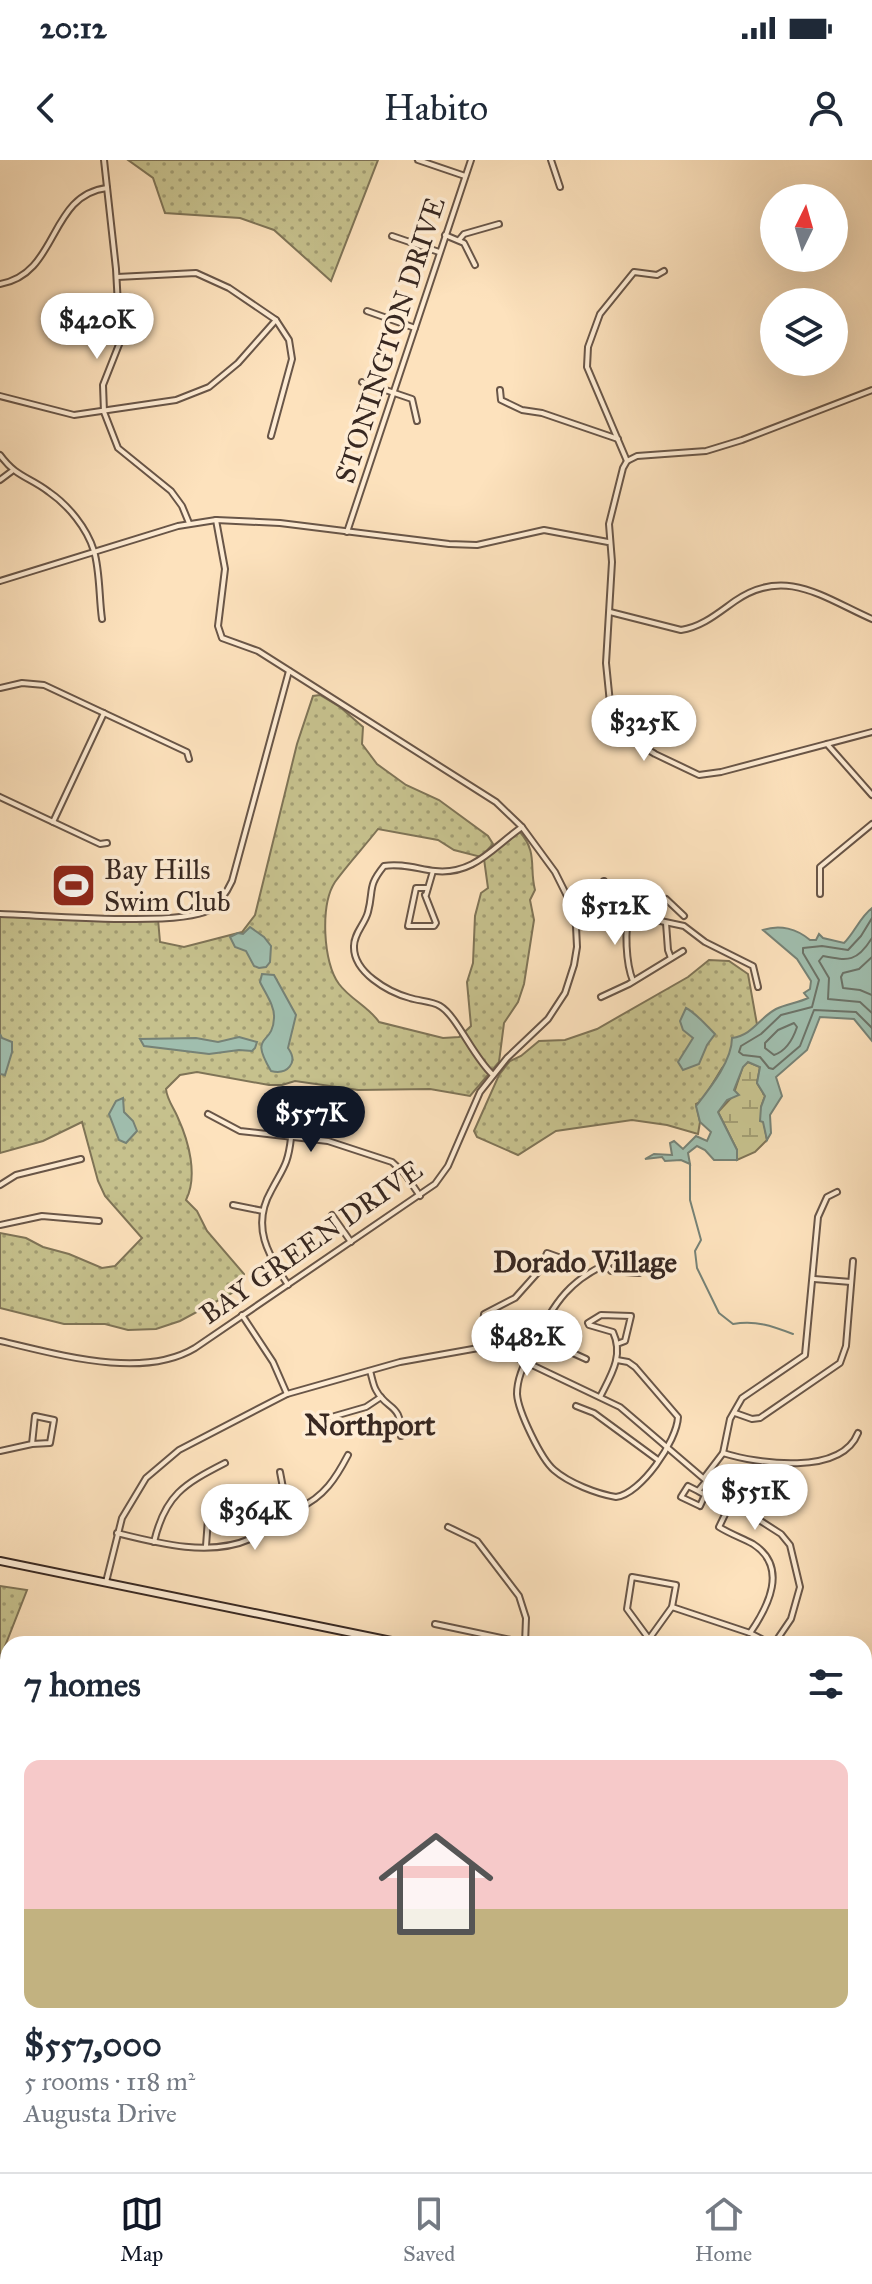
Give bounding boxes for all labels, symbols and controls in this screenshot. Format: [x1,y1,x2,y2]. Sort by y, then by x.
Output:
text: 20:12 [40,10,106,46]
icon: back [24,86,68,130]
text: Habito [384,86,488,130]
icon: person [804,86,848,130]
north arrow [760,184,848,272]
map controls [760,184,848,376]
street label: STONINGTON DRIVE [327,192,453,488]
button: layers [760,288,848,376]
pin: $420K [41,293,153,361]
text: $420K [59,303,135,335]
pin: $325K [588,695,700,763]
text: $325K [609,705,679,737]
place label: Bay Hills Swim Club [104,852,231,919]
sports icon: Bay Hills Swim Club [49,861,97,909]
pin: $512K [559,879,671,947]
text: $512K [580,889,650,921]
pin: $557K [255,1086,367,1154]
text: $557K [275,1096,347,1128]
street label: BAY GREEN DRIVE [193,1152,429,1332]
district label: Dorado Village [493,1244,678,1280]
pin: $482K [471,1310,583,1378]
text: $482K [489,1320,565,1352]
district label: Northport [305,1407,436,1443]
pin: $551K [699,1464,811,1532]
text: $551K [721,1474,789,1506]
pin: $364K [199,1484,311,1552]
text: $364K [219,1494,291,1526]
icon: filters [804,1662,848,1706]
text: 7 homes [24,1664,141,1705]
icon: home [364,1812,508,1956]
text: $557,000 [24,2024,162,2065]
text: 5 rooms · 118 m² [24,2065,195,2097]
text: Augusta Drive [24,2097,177,2129]
tab: Map [120,2192,164,2267]
tab: Saved [403,2192,455,2267]
tab: Home [695,2192,752,2267]

